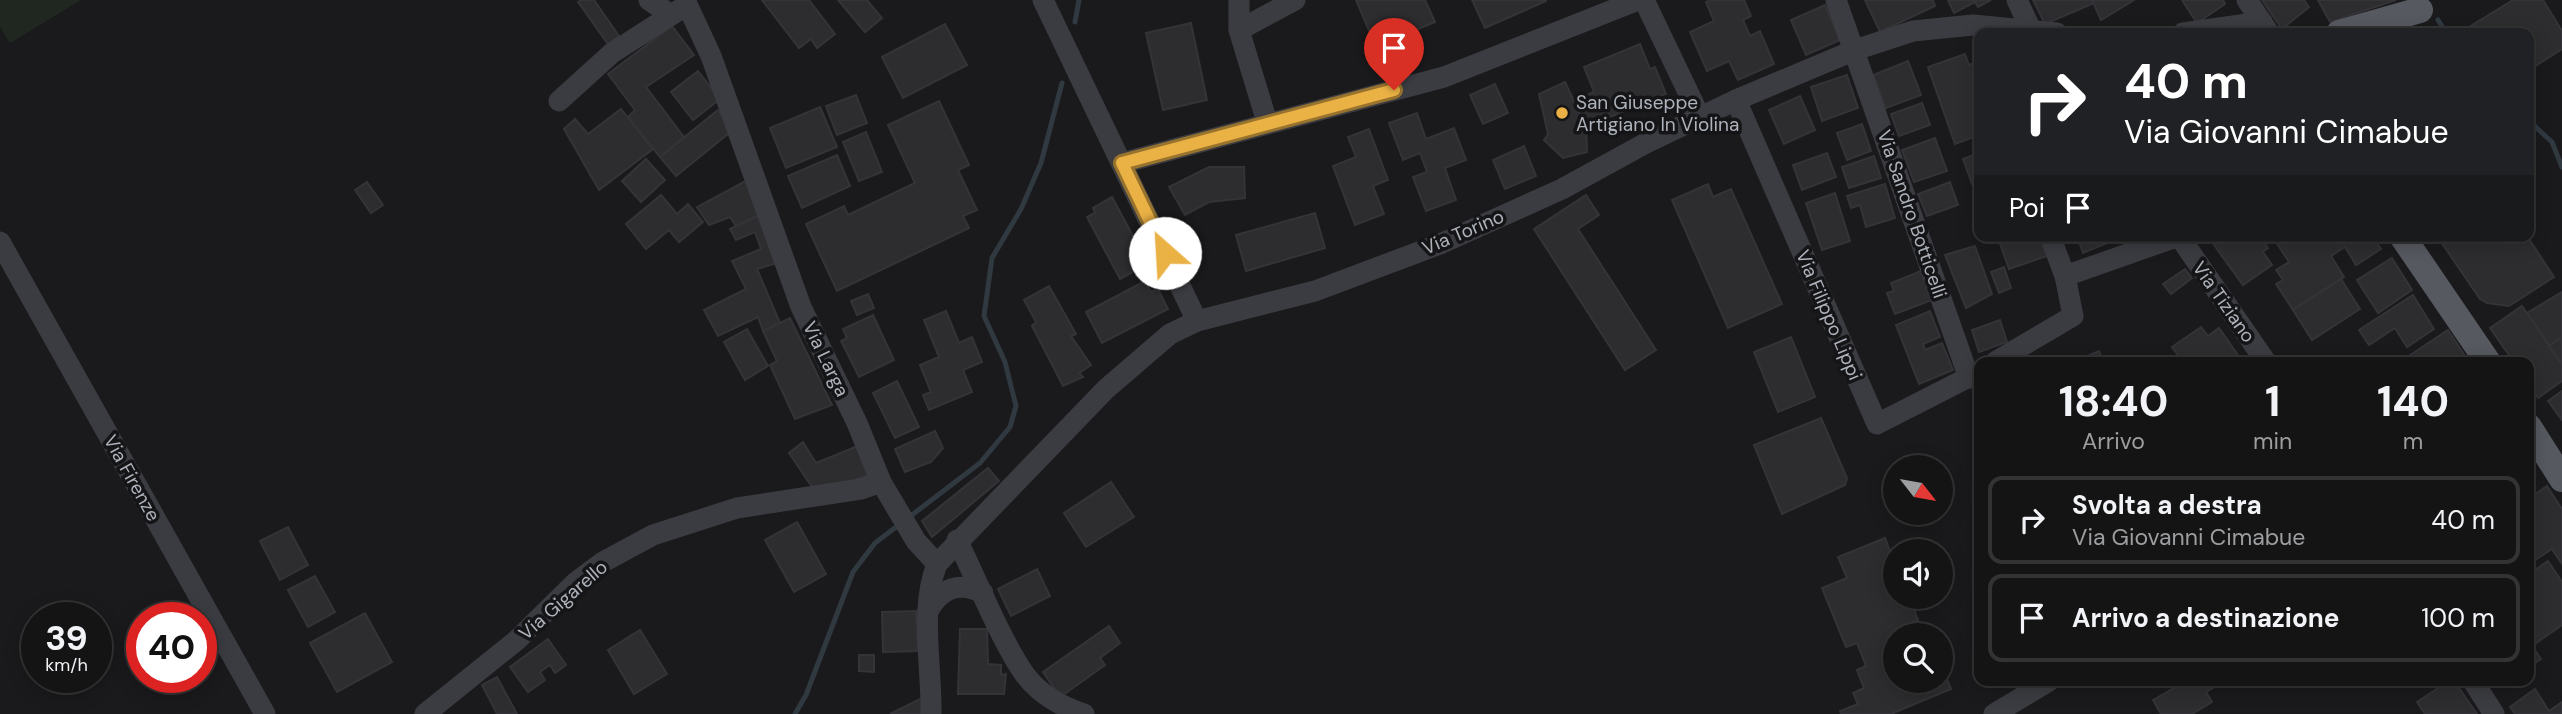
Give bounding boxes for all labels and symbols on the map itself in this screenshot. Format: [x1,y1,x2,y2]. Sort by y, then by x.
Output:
pin [1364,18,1424,90]
place label: San Giuseppe Artigiano In Violina [1576,90,1739,137]
marker: San Giuseppe Artigiano In Violina [1554,105,1570,121]
street label: Via Sandro Botticelli [1871,127,1953,301]
street label: Via Torino [1418,204,1508,260]
position arrow [1128,216,1202,290]
street label: Via Filippo Lippi [1790,246,1868,384]
street label: Via Tiziano [2187,256,2261,348]
street label: Via Larga [797,317,855,401]
street label: Via Firenze [98,430,166,526]
north arrow [1883,455,1953,525]
street label: Via Gigarello [513,555,613,645]
speed limit sign: 40 [126,602,217,693]

